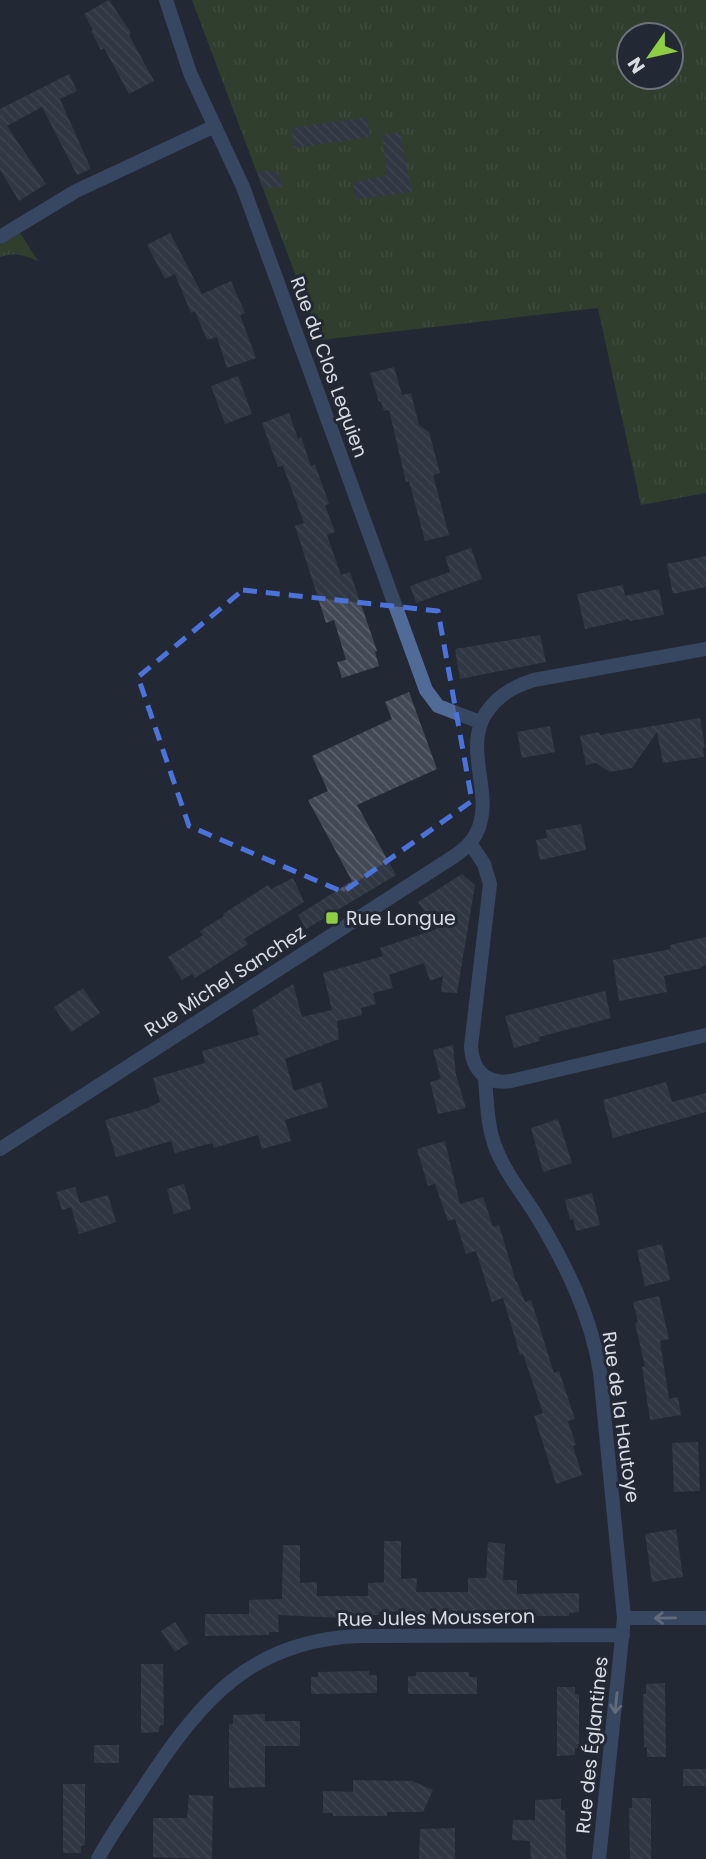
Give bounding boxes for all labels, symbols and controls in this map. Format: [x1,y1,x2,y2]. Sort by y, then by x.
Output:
north arrow [615,21,685,91]
text: N [621,52,652,79]
street label: Rue du Clos Lequien [284,273,374,461]
place label: Rue Longue [346,905,456,932]
marker: Rue Longue [324,910,340,926]
street label: Rue Michel Sanchez [139,919,311,1043]
street label: Rue de la Hautoye [596,1330,646,1504]
street label: Rue Jules Mousseron [337,1603,535,1633]
one-way arrow [654,1611,677,1625]
street label: Rue des Églantines [569,1655,615,1835]
one-way arrow [609,1691,622,1714]

